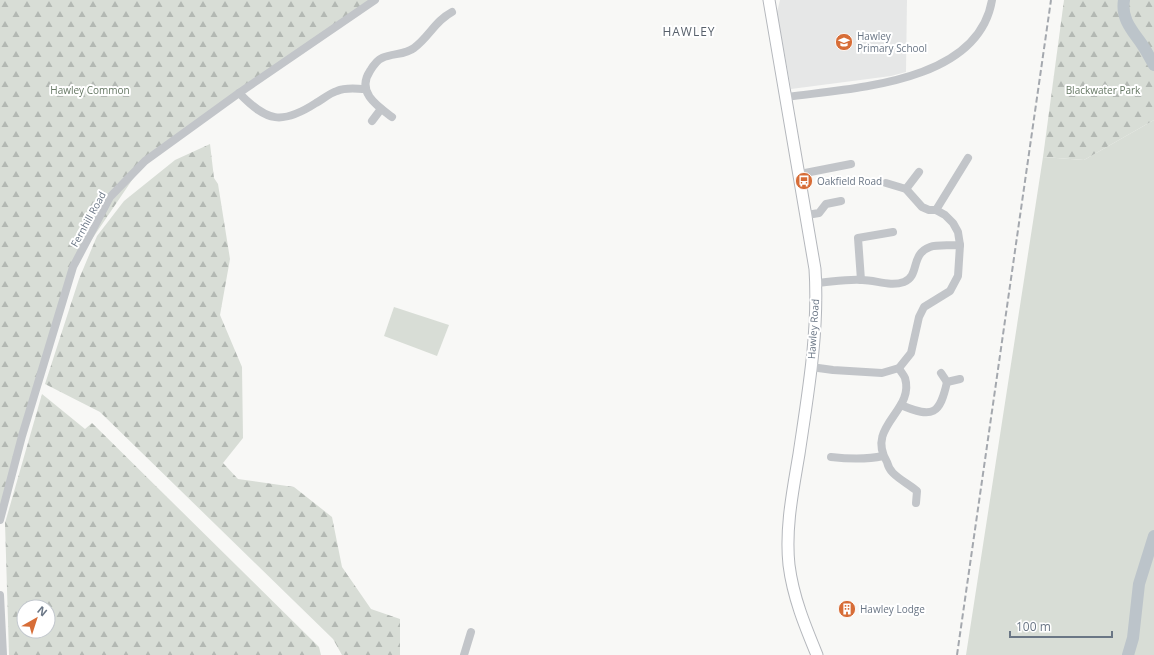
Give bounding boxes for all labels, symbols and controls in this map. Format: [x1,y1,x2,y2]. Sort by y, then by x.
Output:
district label: HAWLEY [662,23,716,40]
place label: Hawley Primary School [857,29,927,55]
school or university icon: Hawley Primary School [834,32,854,52]
park label: Hawley Common [50,83,130,97]
park label: Blackwater Park [1066,83,1141,97]
bus stop icon: Oakfield Road [794,171,814,191]
place label: Oakfield Road [817,174,882,188]
street label: Fernhill Road [67,189,109,249]
street label: Hawley Road [804,298,822,360]
north arrow [16,599,56,639]
building icon: Hawley Lodge [837,599,857,619]
text: N [34,602,51,619]
place label: Hawley Lodge [860,602,925,616]
scale bar [1010,613,1112,639]
text: 100 m [1016,618,1051,635]

